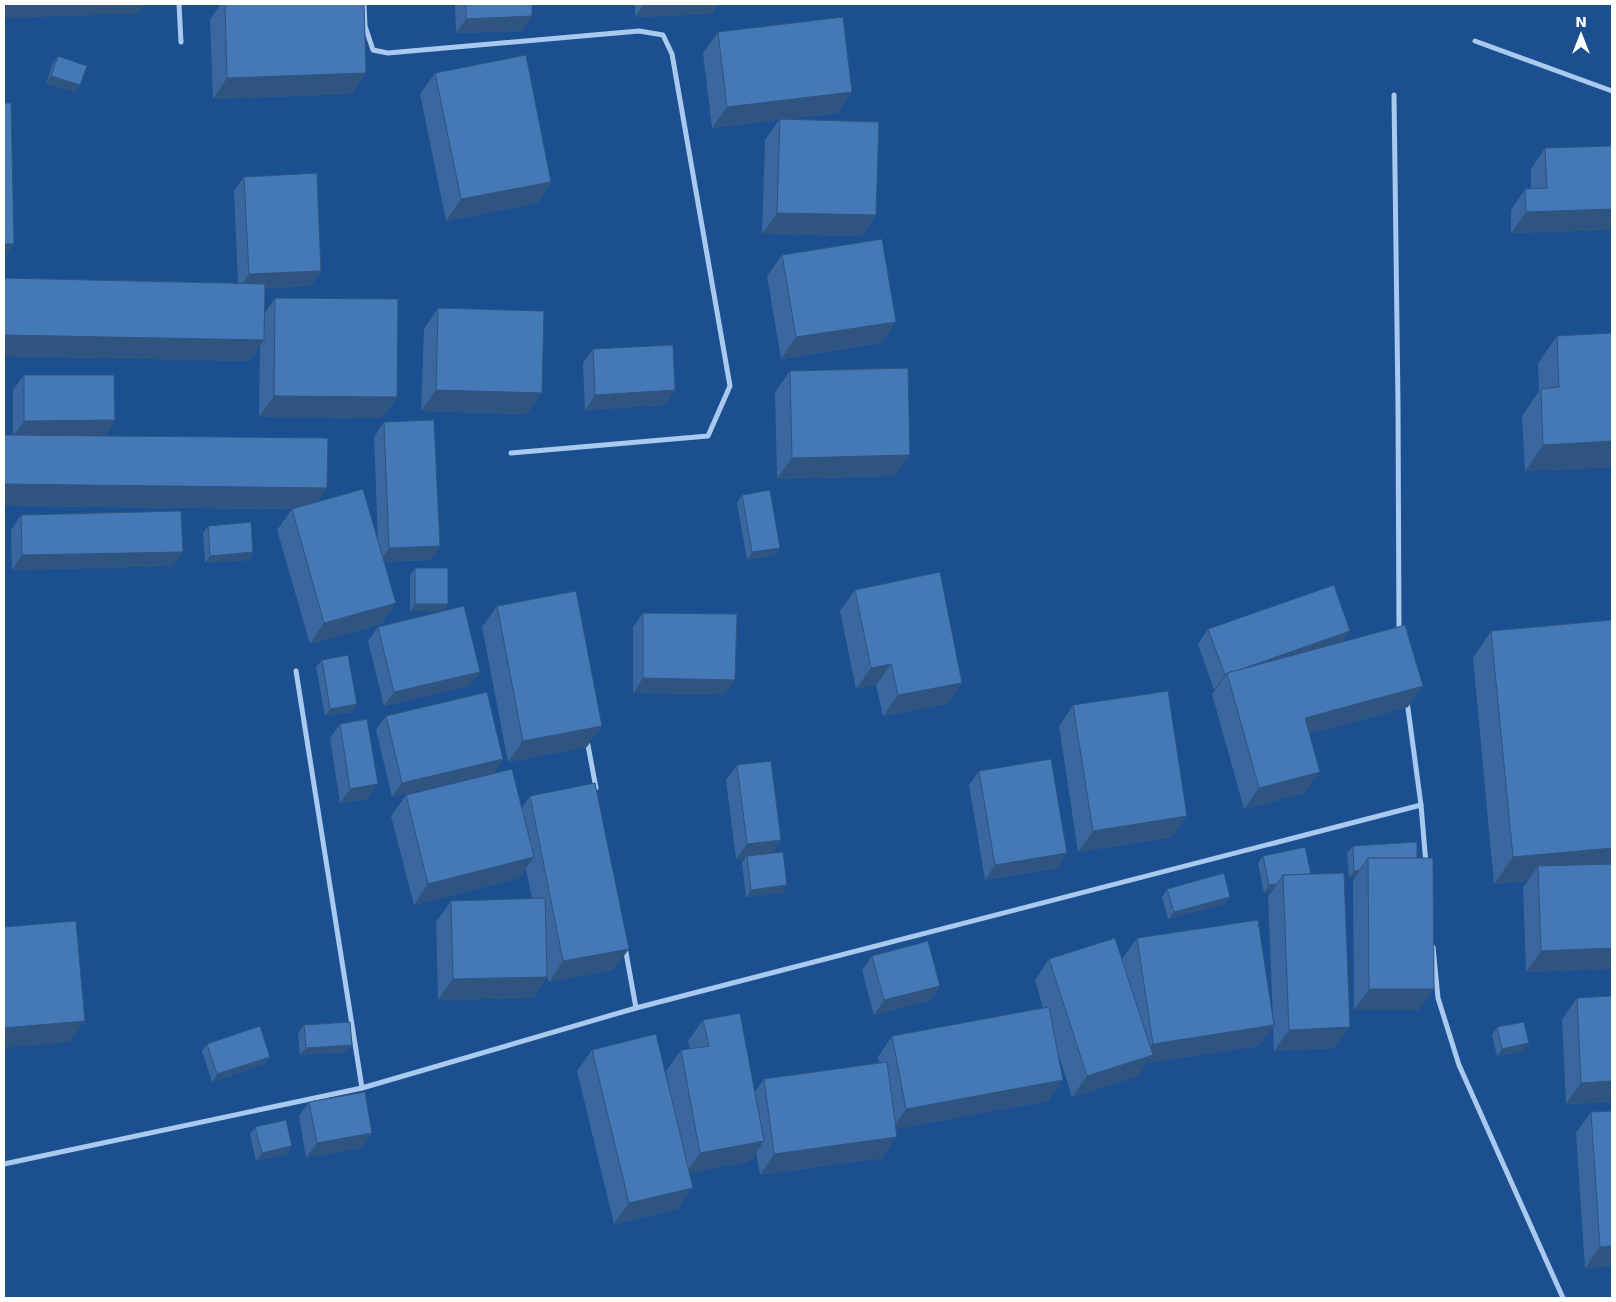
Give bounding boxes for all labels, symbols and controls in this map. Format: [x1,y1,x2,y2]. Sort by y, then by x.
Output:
north arrow [1556,10,1606,60]
text: N [1575,14,1587,30]

